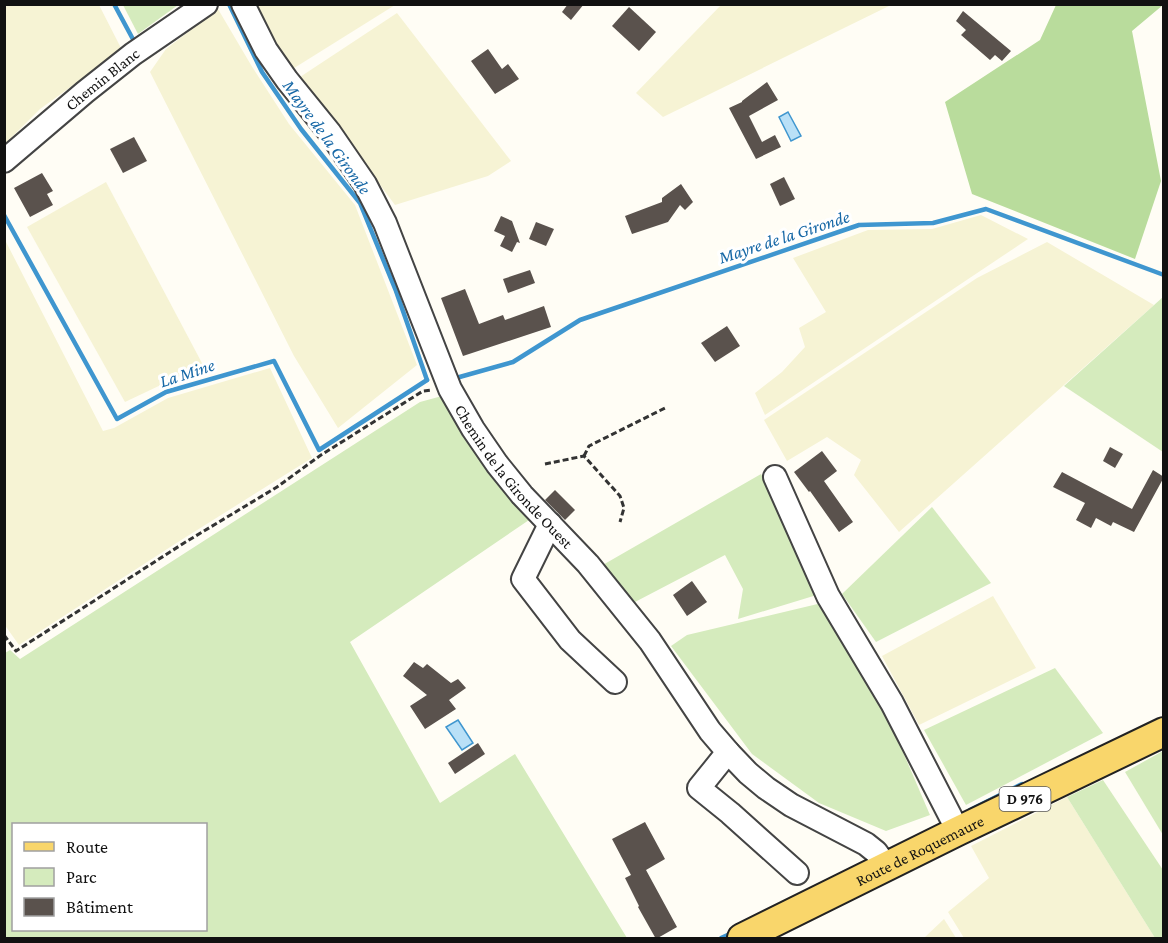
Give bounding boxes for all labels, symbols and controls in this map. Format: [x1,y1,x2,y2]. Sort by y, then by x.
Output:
street label: Chemin Blanc [62,44,142,113]
water label: Mayre de la Gironde [278,75,375,198]
water label: Mayre de la Gironde [715,206,852,268]
water label: La Mine [157,355,217,391]
street label: Chemin de la Gironde Ouest [452,401,577,552]
road number: D 976 [1000,787,1050,811]
street label: Route de Roquemaure [853,812,986,889]
legend [12,823,207,931]
text: Route [66,837,108,857]
text: Parc [66,867,97,887]
text: Bâtiment [66,897,134,917]

